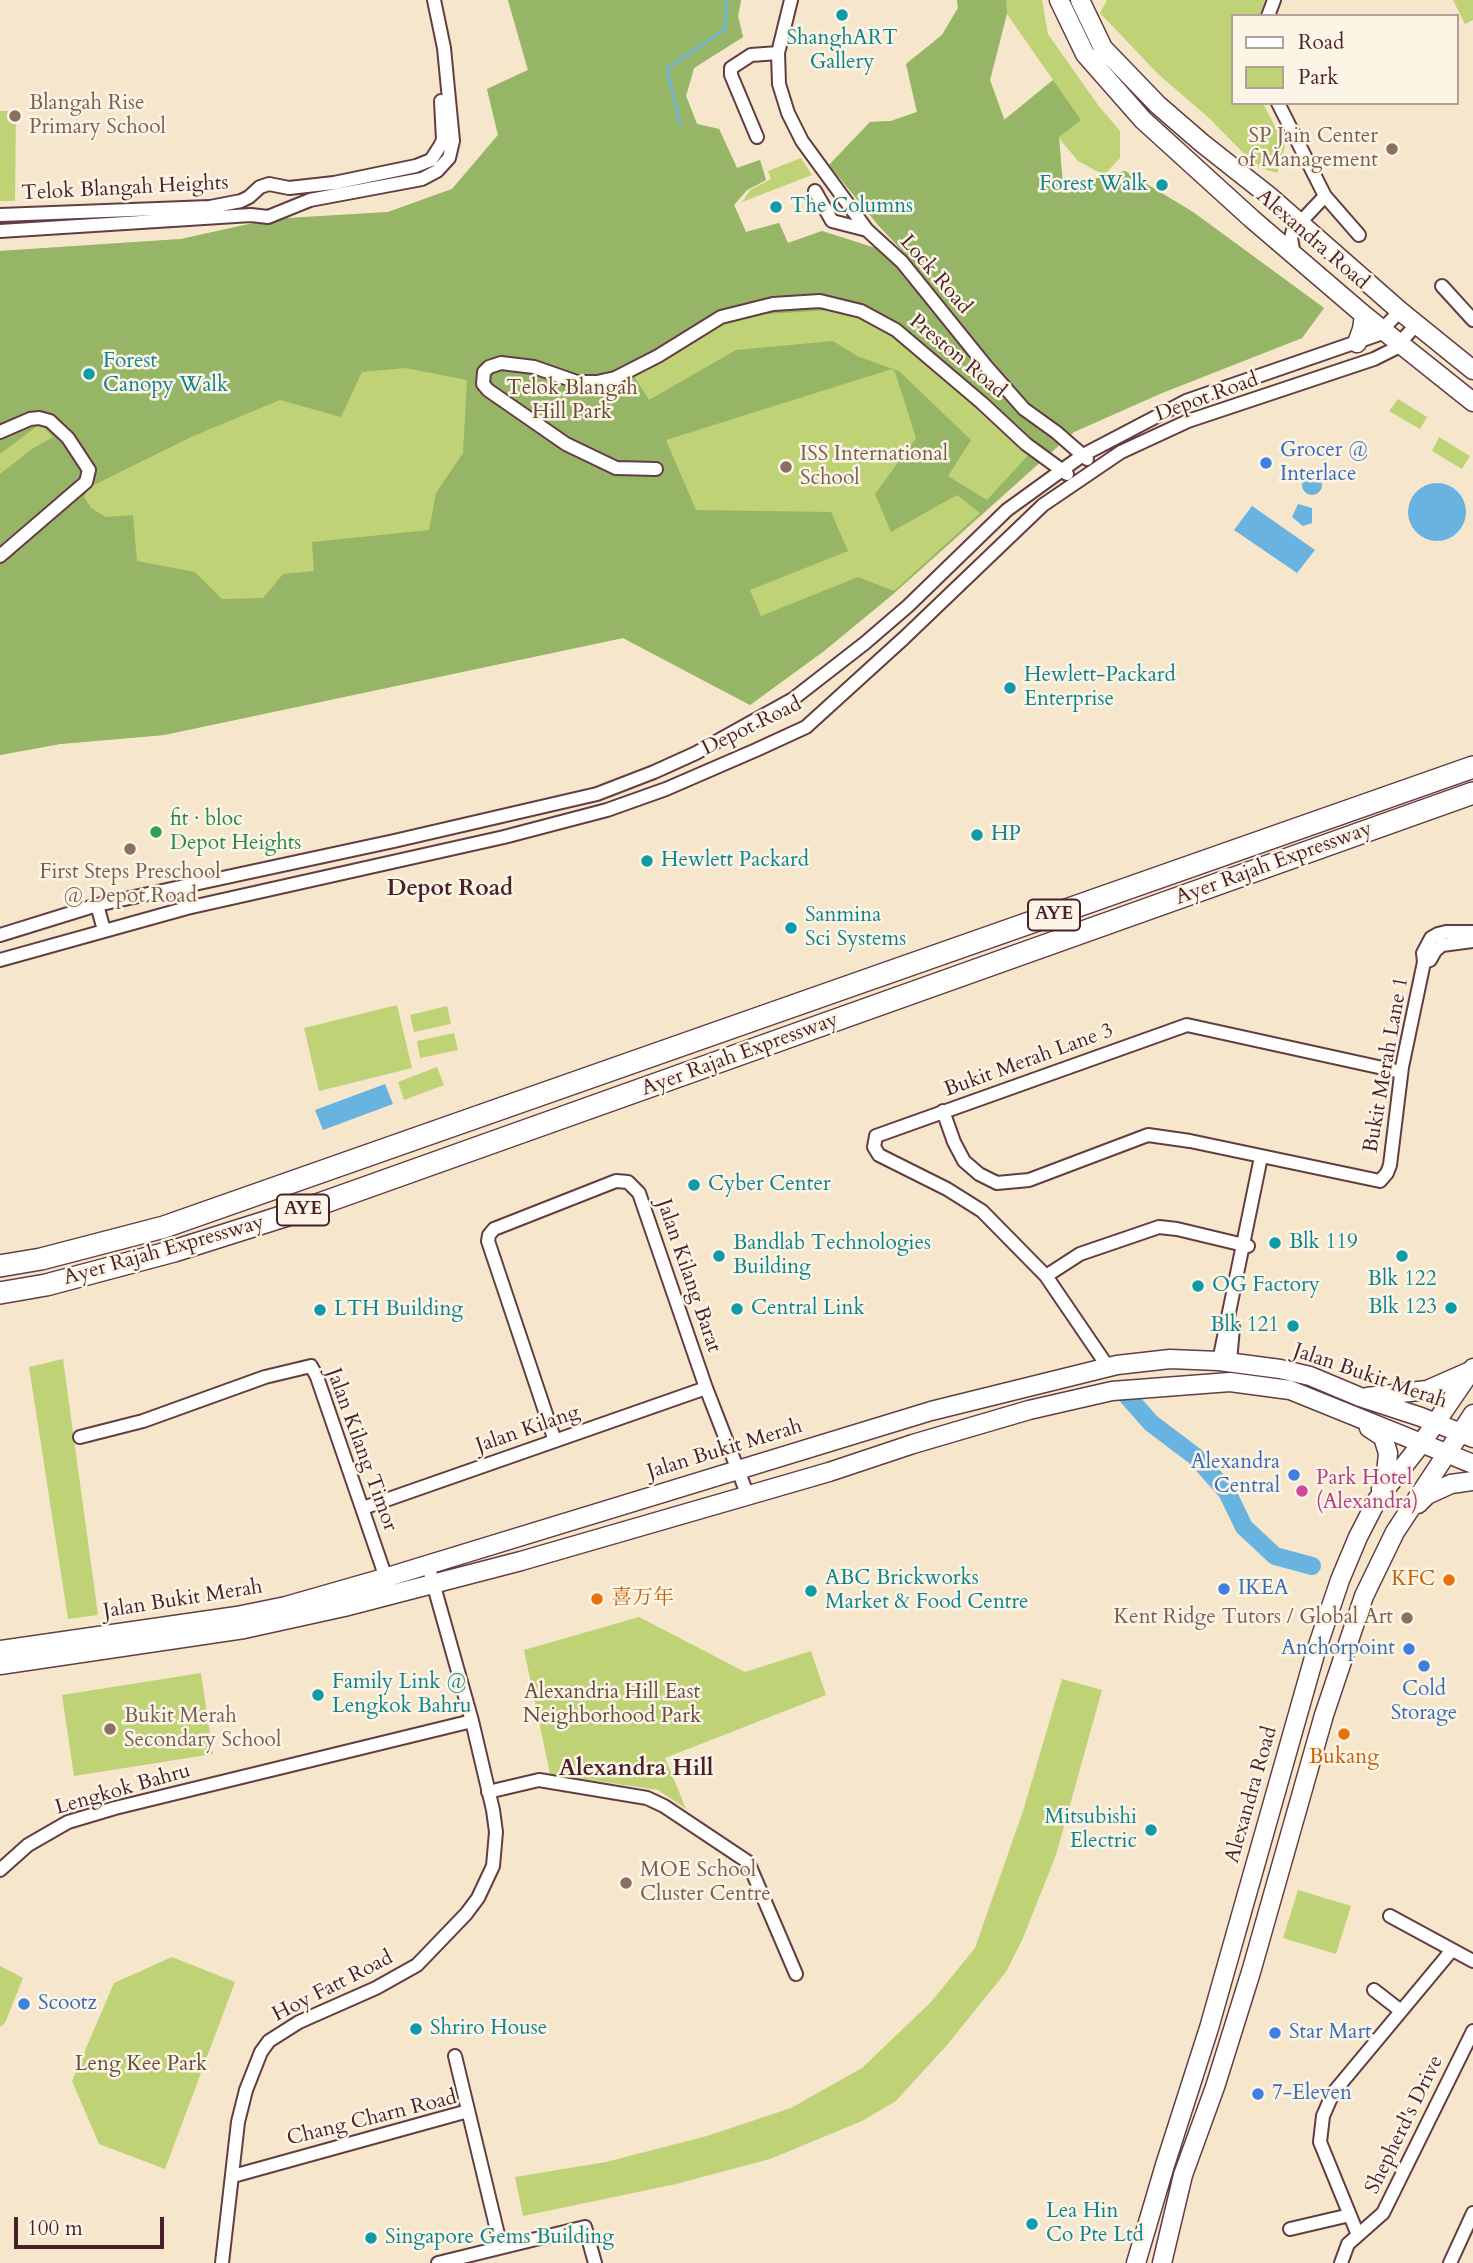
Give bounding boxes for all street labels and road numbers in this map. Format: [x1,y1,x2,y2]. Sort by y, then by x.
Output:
street label: Telok Blangah Heights [21,171,229,207]
street label: Alexandra Road [1251,184,1373,296]
street label: Lock Road [894,230,976,320]
street label: Preston Road [904,309,1010,405]
street label: Depot Road [1152,368,1262,428]
street label: Depot Road [698,692,806,762]
street label: Ayer Rajah Expressway [1172,817,1376,911]
road number: AYE [1028,900,1080,931]
street label: Bukit Merah Lane 1 [1359,975,1415,1155]
street label: Ayer Rajah Expressway [638,1008,842,1102]
street label: Bukit Merah Lane 3 [941,1019,1117,1103]
road number: AYE [277,1194,329,1226]
street label: Jalan Kilang Barat [650,1196,726,1356]
street label: Ayer Rajah Expressway [61,1210,267,1292]
street label: Jalan Bukit Merah [1290,1339,1450,1415]
street label: Jalan Kilang Timor [320,1365,402,1535]
street label: Jalan Kilang [473,1401,583,1459]
street label: Jalan Bukit Merah [644,1414,806,1486]
street label: Jalan Bukit Merah [102,1575,264,1625]
street label: Alexandra Road [1220,1724,1284,1866]
street label: Lengkok Bahru [52,1759,194,1821]
street label: Hoy Fatt Road [269,1946,397,2028]
street label: Shepherd's Drive [1361,2052,1449,2198]
street label: Chang Charn Road [285,2086,459,2152]

